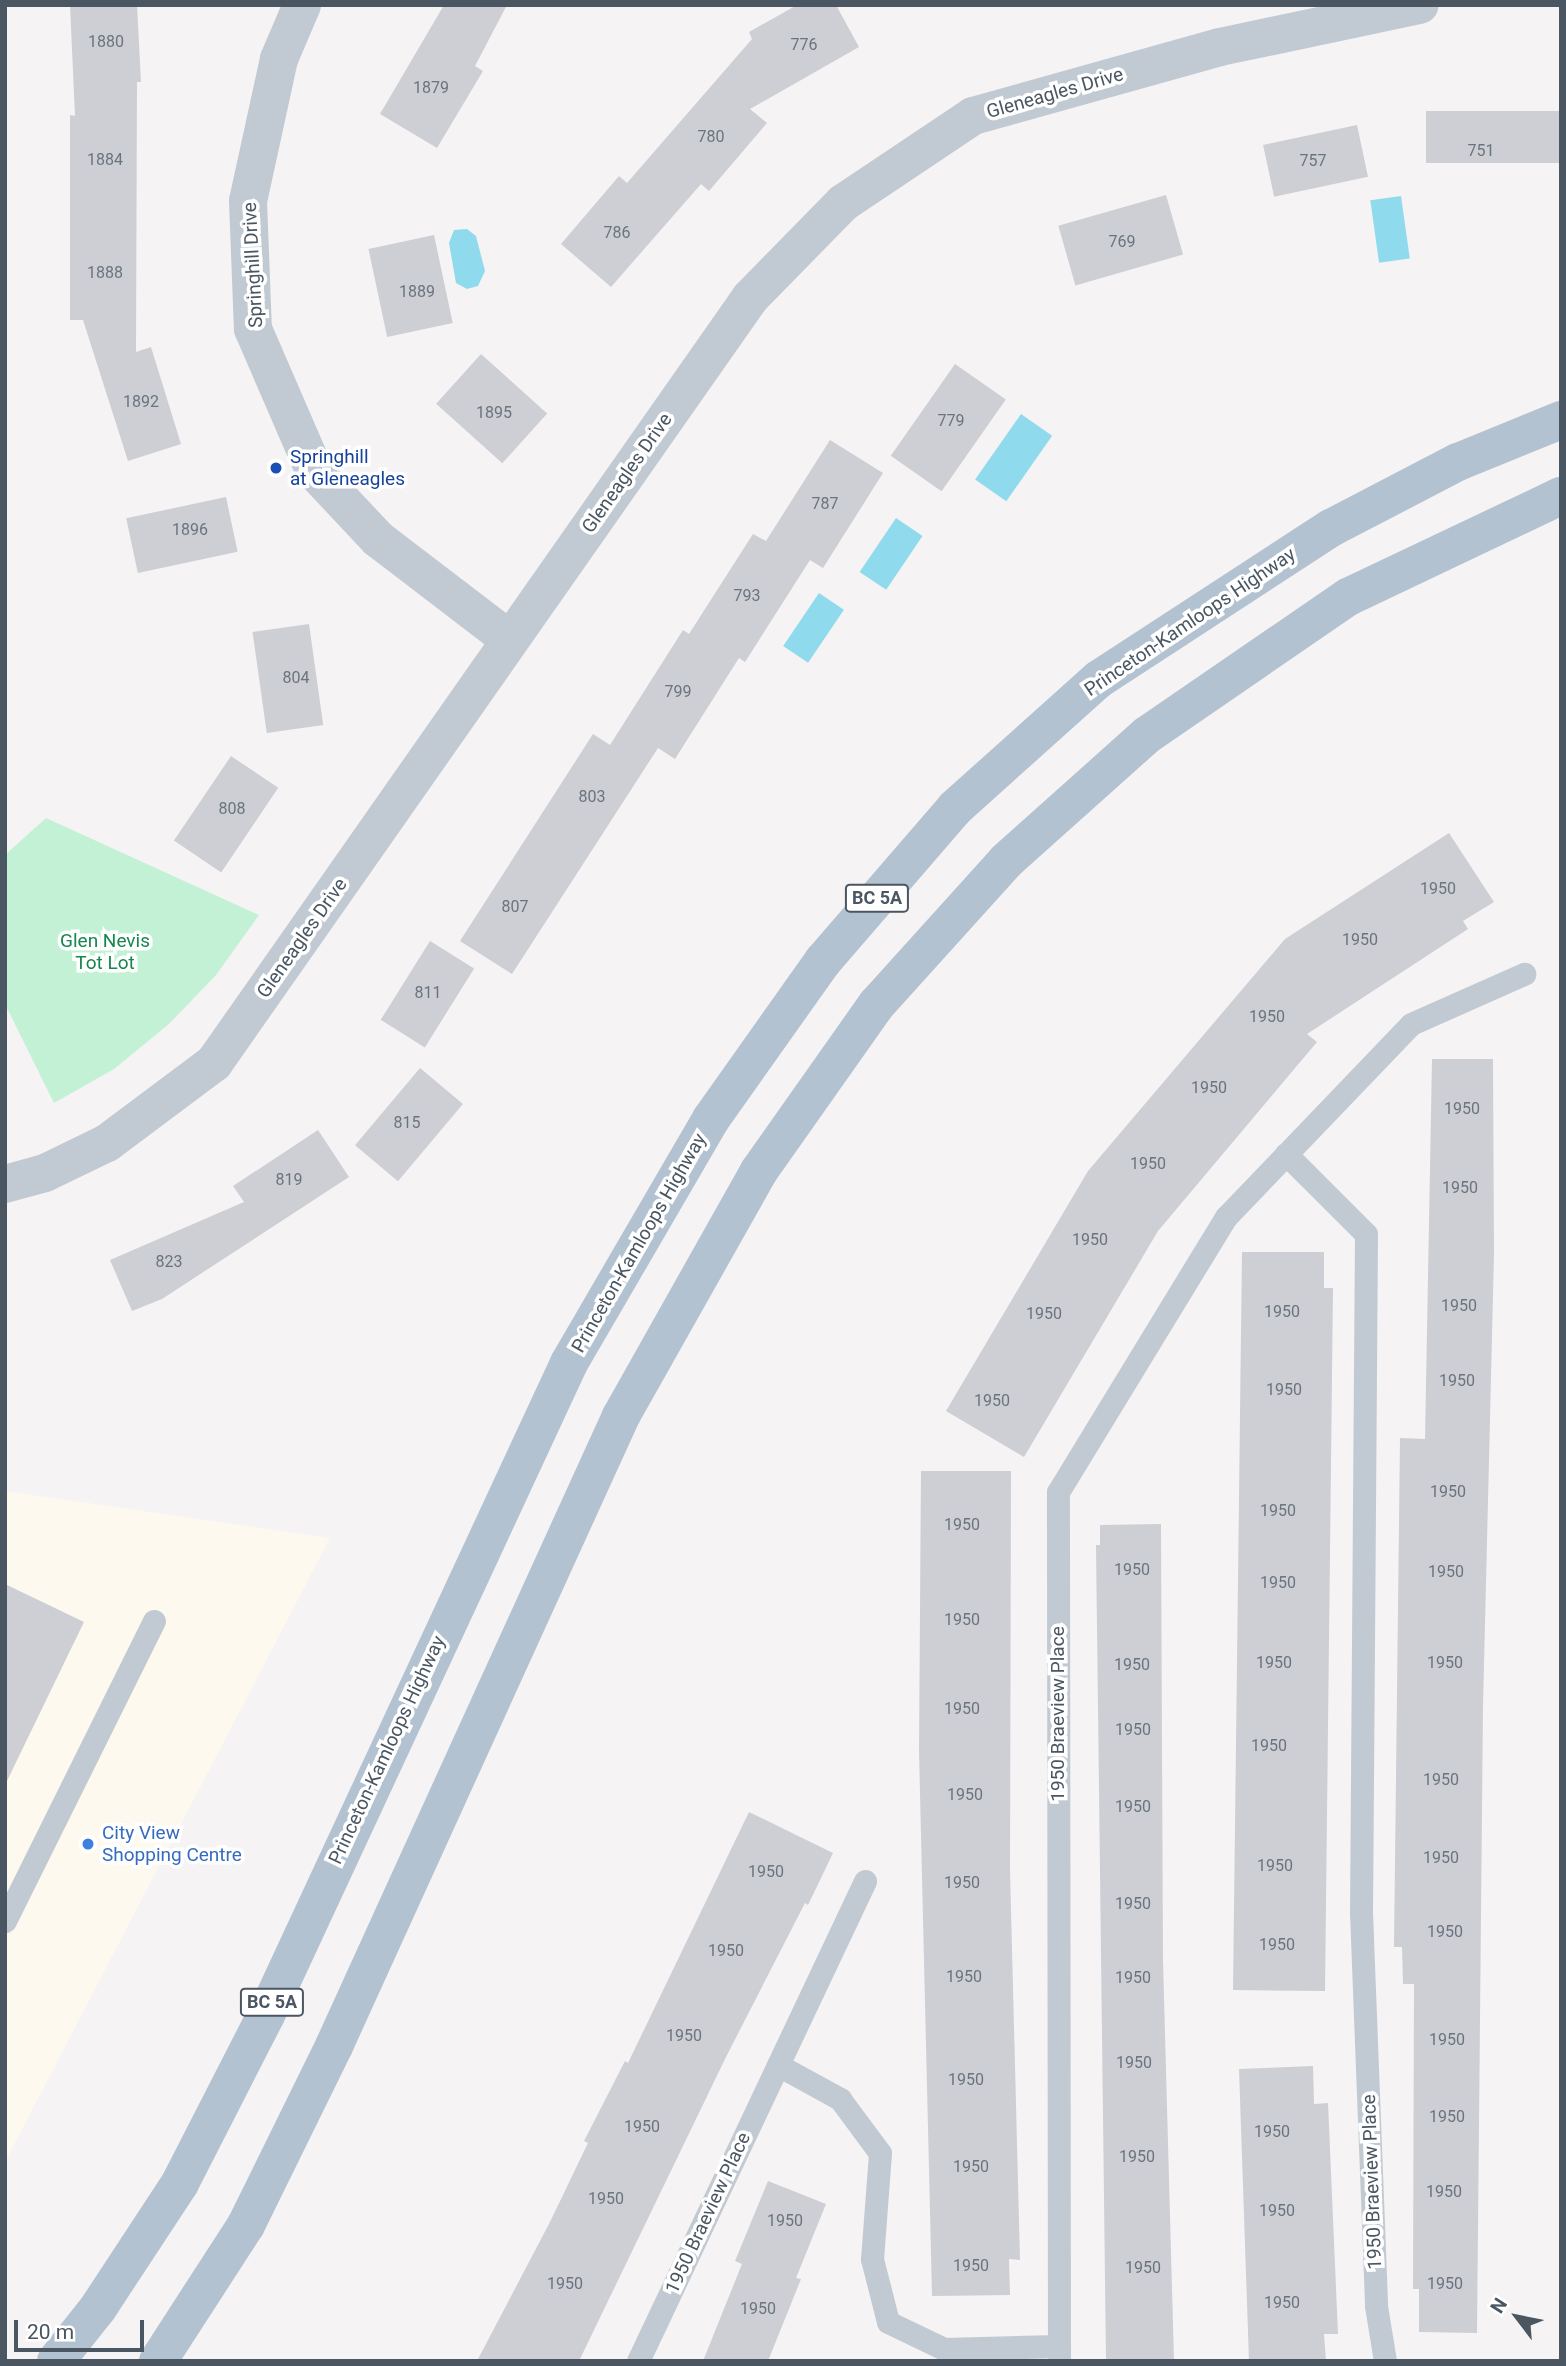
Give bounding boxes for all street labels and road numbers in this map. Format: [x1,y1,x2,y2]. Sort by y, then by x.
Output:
street label: Gleneagles Drive [984,63,1126,123]
street label: Springhill Drive [238,202,268,328]
street label: Gleneagles Drive [577,409,677,537]
street label: Princeton-Kamloops Highway [1080,543,1300,701]
street label: Gleneagles Drive [252,874,352,1002]
road number: BC 5A [844,884,910,912]
street label: Princeton-Kamloops Highway [567,1129,711,1357]
street label: 1950 Braeview Place [1047,1626,1069,1802]
street label: Princeton-Kamloops Highway [324,1632,450,1868]
road number: BC 5A [239,1988,305,2016]
street label: 1950 Braeview Place [1358,2094,1386,2270]
street label: 1950 Braeview Place [661,2129,755,2297]

